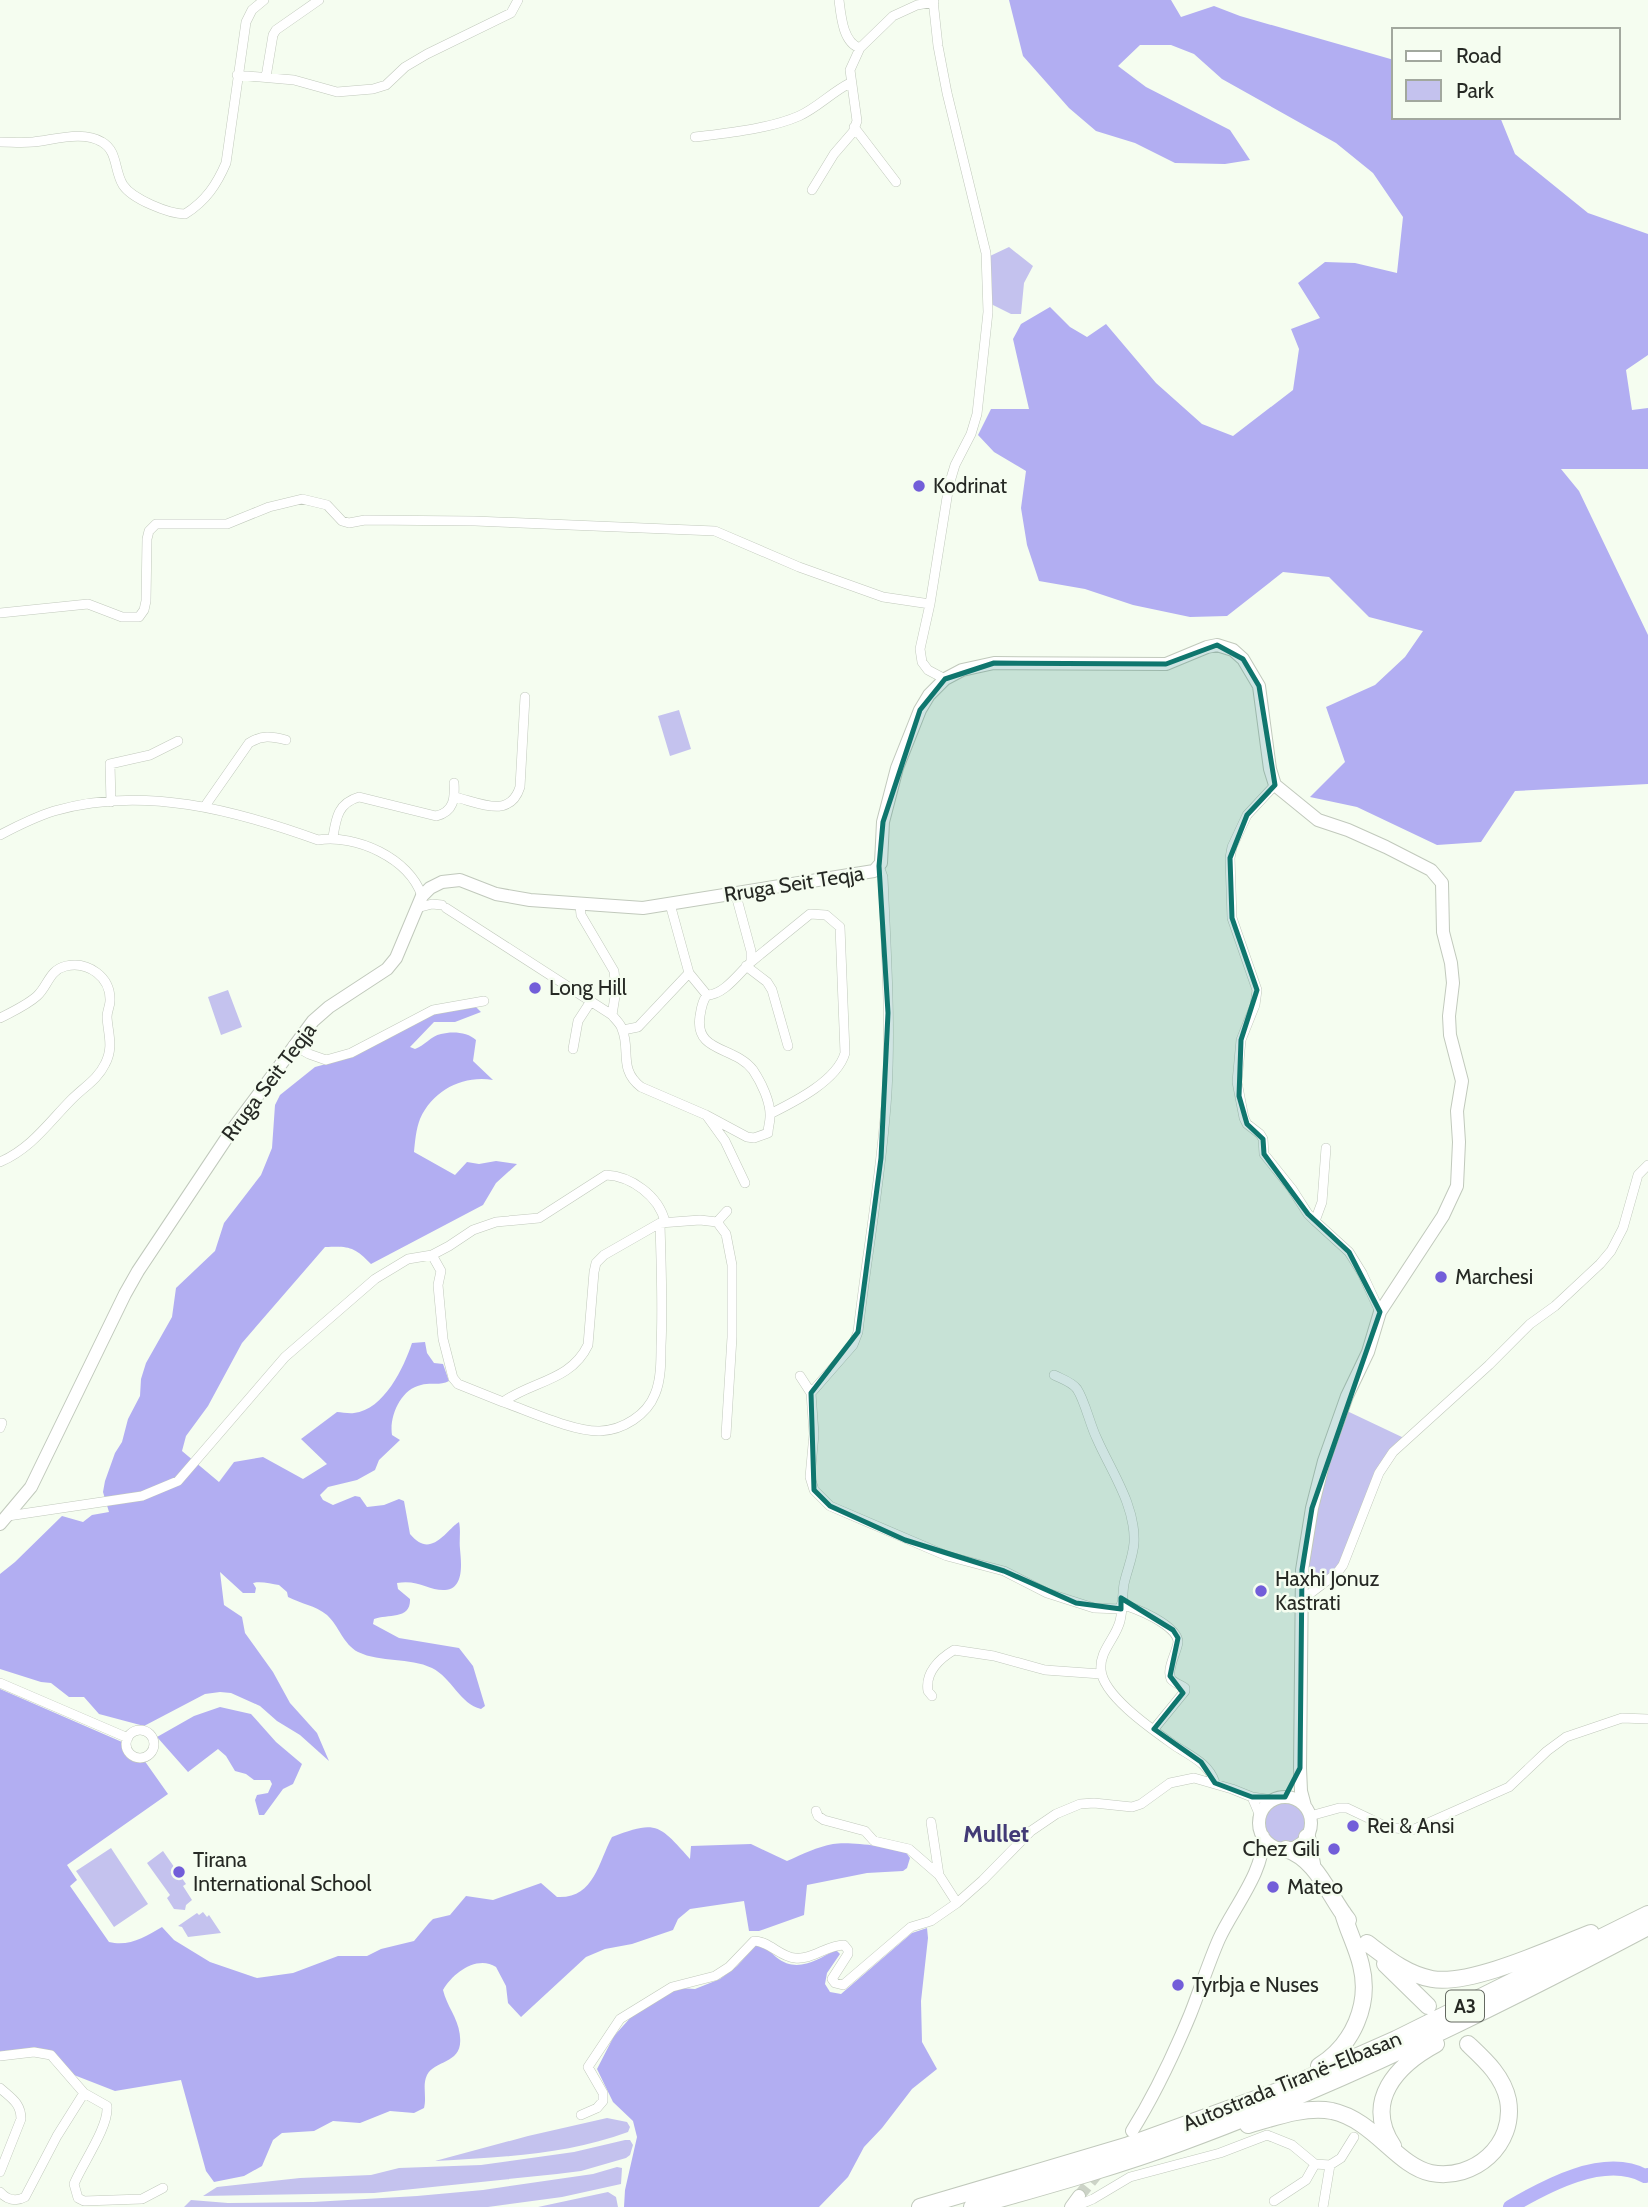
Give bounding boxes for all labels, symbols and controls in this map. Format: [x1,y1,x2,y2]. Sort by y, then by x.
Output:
legend [1392,28,1620,119]
text: Road [1456,43,1502,68]
text: Park [1456,78,1494,103]
place label: Kodrinat [933,473,1007,498]
marker: Kodrinat [911,478,927,494]
street label: Rruga Seit Teqja [722,860,866,908]
place label: Long Hill [549,975,627,1000]
marker: Long Hill [527,980,543,996]
street label: Rruga Seit Teqja [216,1018,322,1146]
place label: Marchesi [1455,1264,1533,1289]
marker: Marchesi [1433,1269,1449,1285]
place label: Haxhi Jonuz Kastrati [1275,1566,1380,1615]
marker: Haxhi Jonuz Kastrati [1253,1583,1269,1599]
place label: Rei & Ansi [1367,1813,1455,1838]
marker: Rei & Ansi [1345,1818,1361,1834]
district label: Mullet [963,1819,1029,1848]
place label: Chez Gili [1242,1836,1320,1861]
marker: Chez Gili [1326,1841,1342,1857]
place label: Tirana International School [193,1847,372,1896]
marker: Tirana International School [171,1864,187,1880]
place label: Mateo [1287,1874,1343,1899]
marker: Mateo [1265,1879,1281,1895]
place label: Tyrbja e Nuses [1192,1972,1319,1998]
marker: Tyrbja e Nuses [1170,1977,1186,1993]
road number: A3 [1446,1990,1484,2022]
street label: Autostrada Tiranë-Elbasan [1179,2025,1405,2136]

